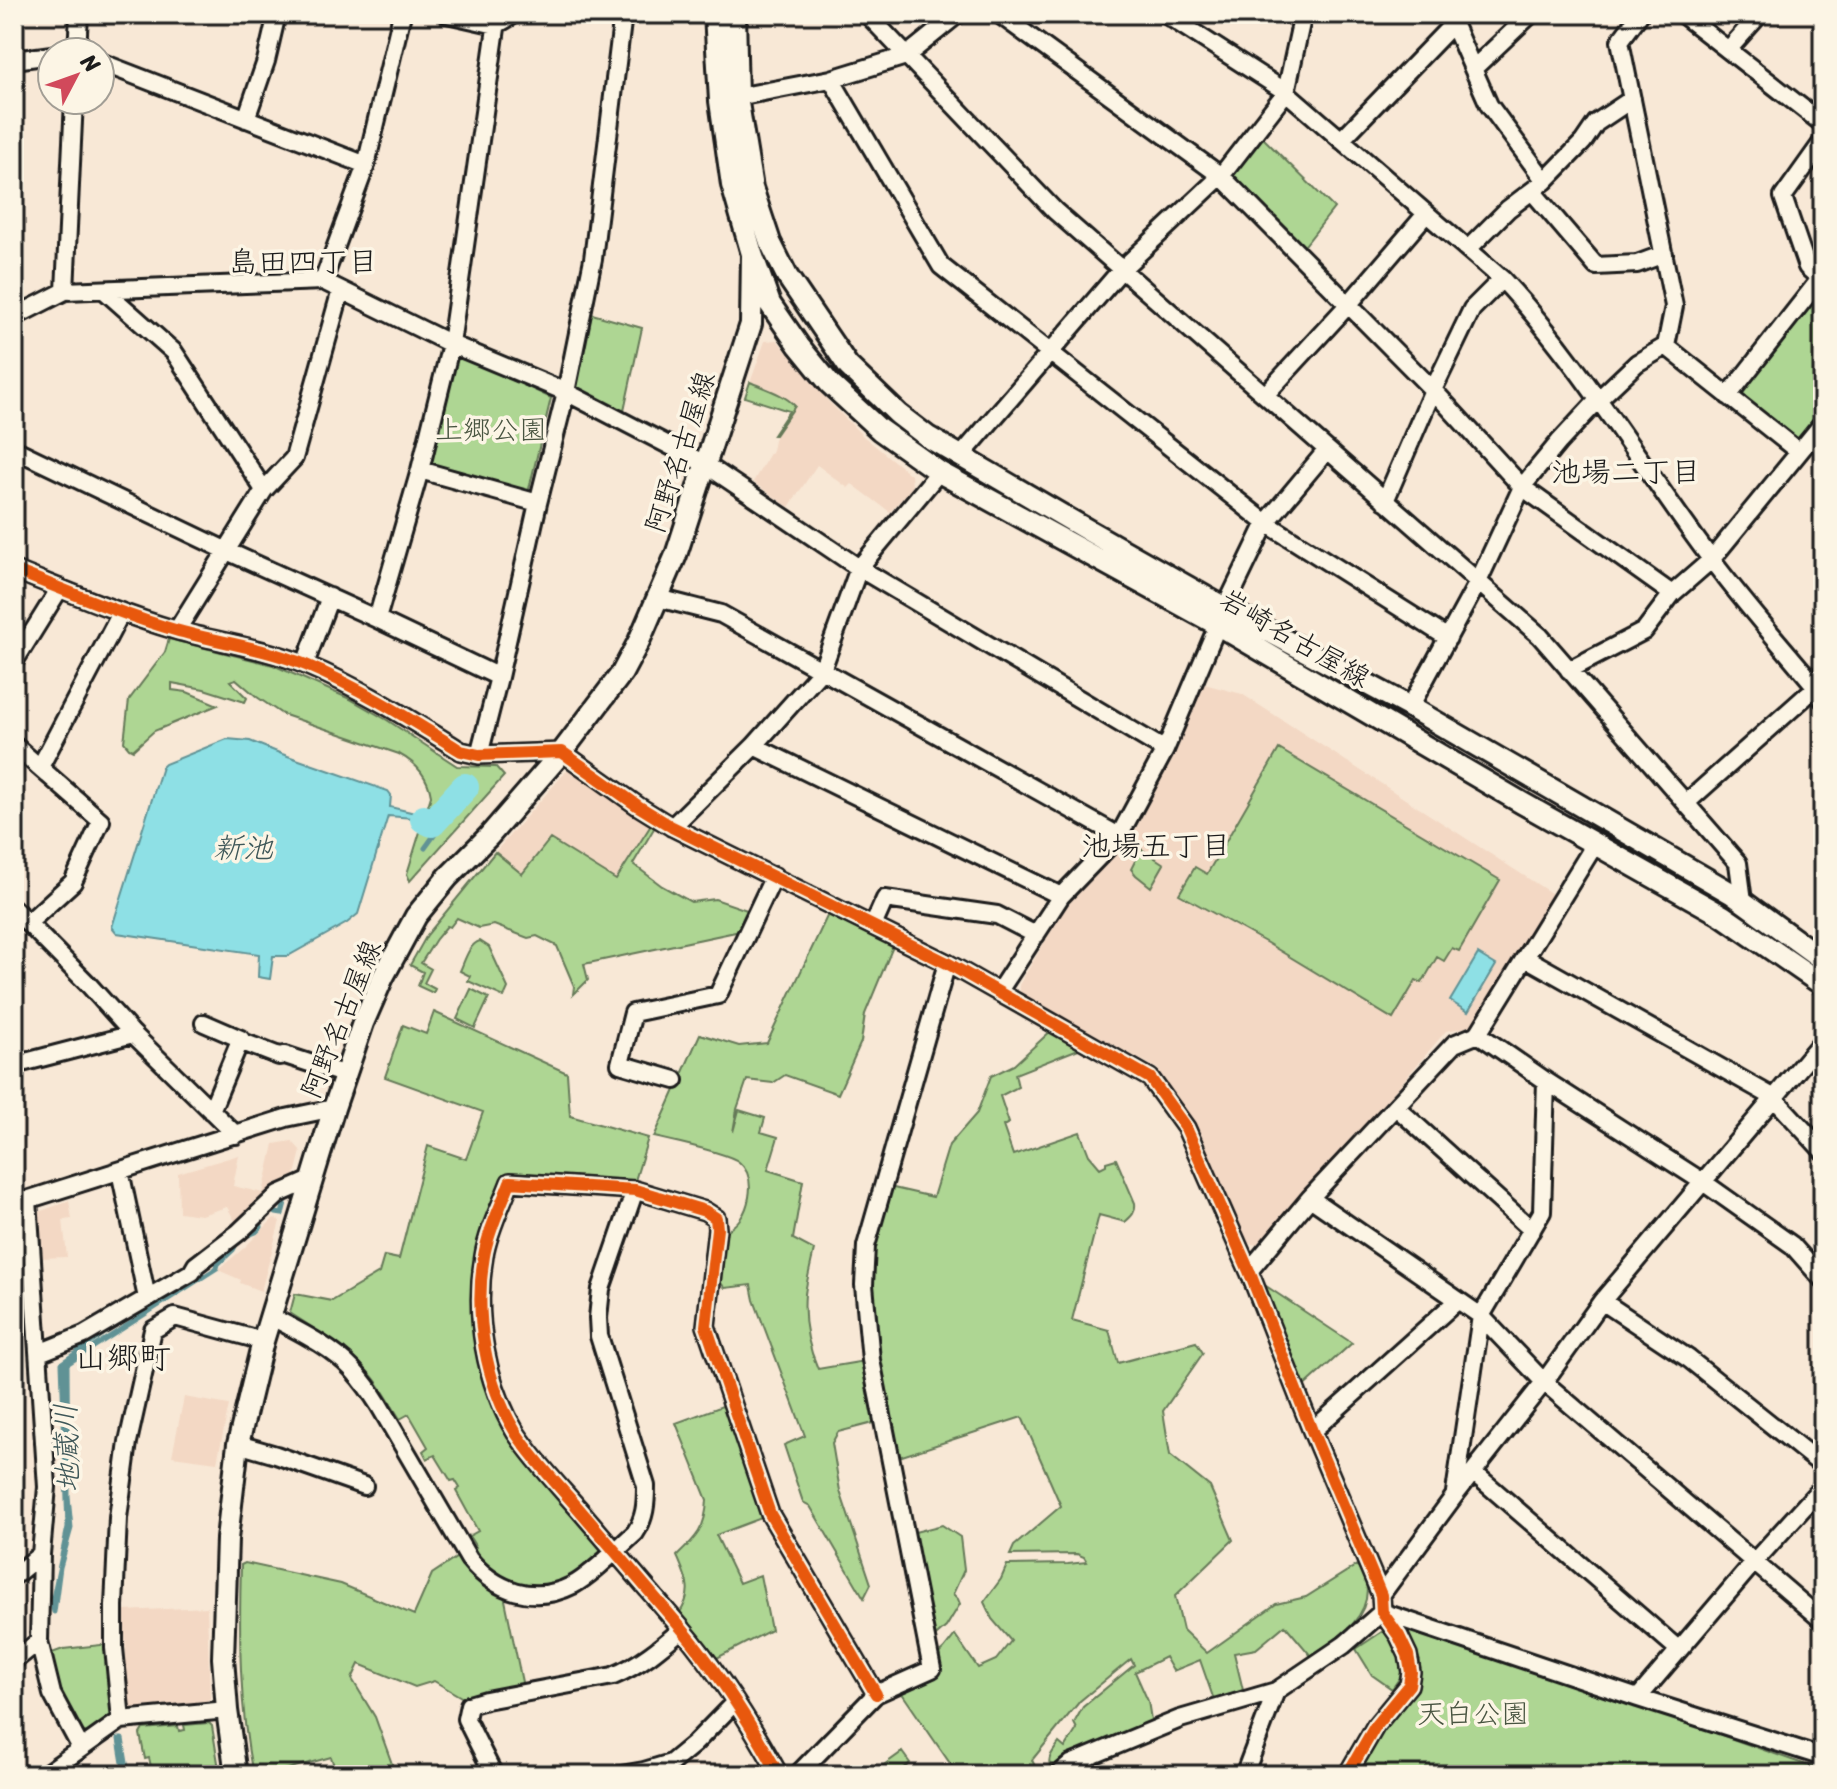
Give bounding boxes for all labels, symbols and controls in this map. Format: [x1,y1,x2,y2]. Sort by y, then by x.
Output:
north arrow [36,36,116,116]
text: N [70,44,111,82]
district label: 島田四丁目 [228,235,378,289]
street label: 阿野名古屋線 [631,365,729,539]
park label: 上郷公園 [435,405,547,454]
district label: 池場二丁目 [1551,445,1701,499]
street label: 岩崎名古屋線 [1210,575,1380,701]
district label: 池場五丁目 [1081,819,1231,873]
water label: 新池 [213,821,274,875]
street label: 阿野名古屋線 [287,932,395,1106]
district label: 山郷町 [75,1329,171,1386]
water label: 地蔵川 [38,1402,96,1494]
park label: 天白公園 [1417,1689,1529,1738]

